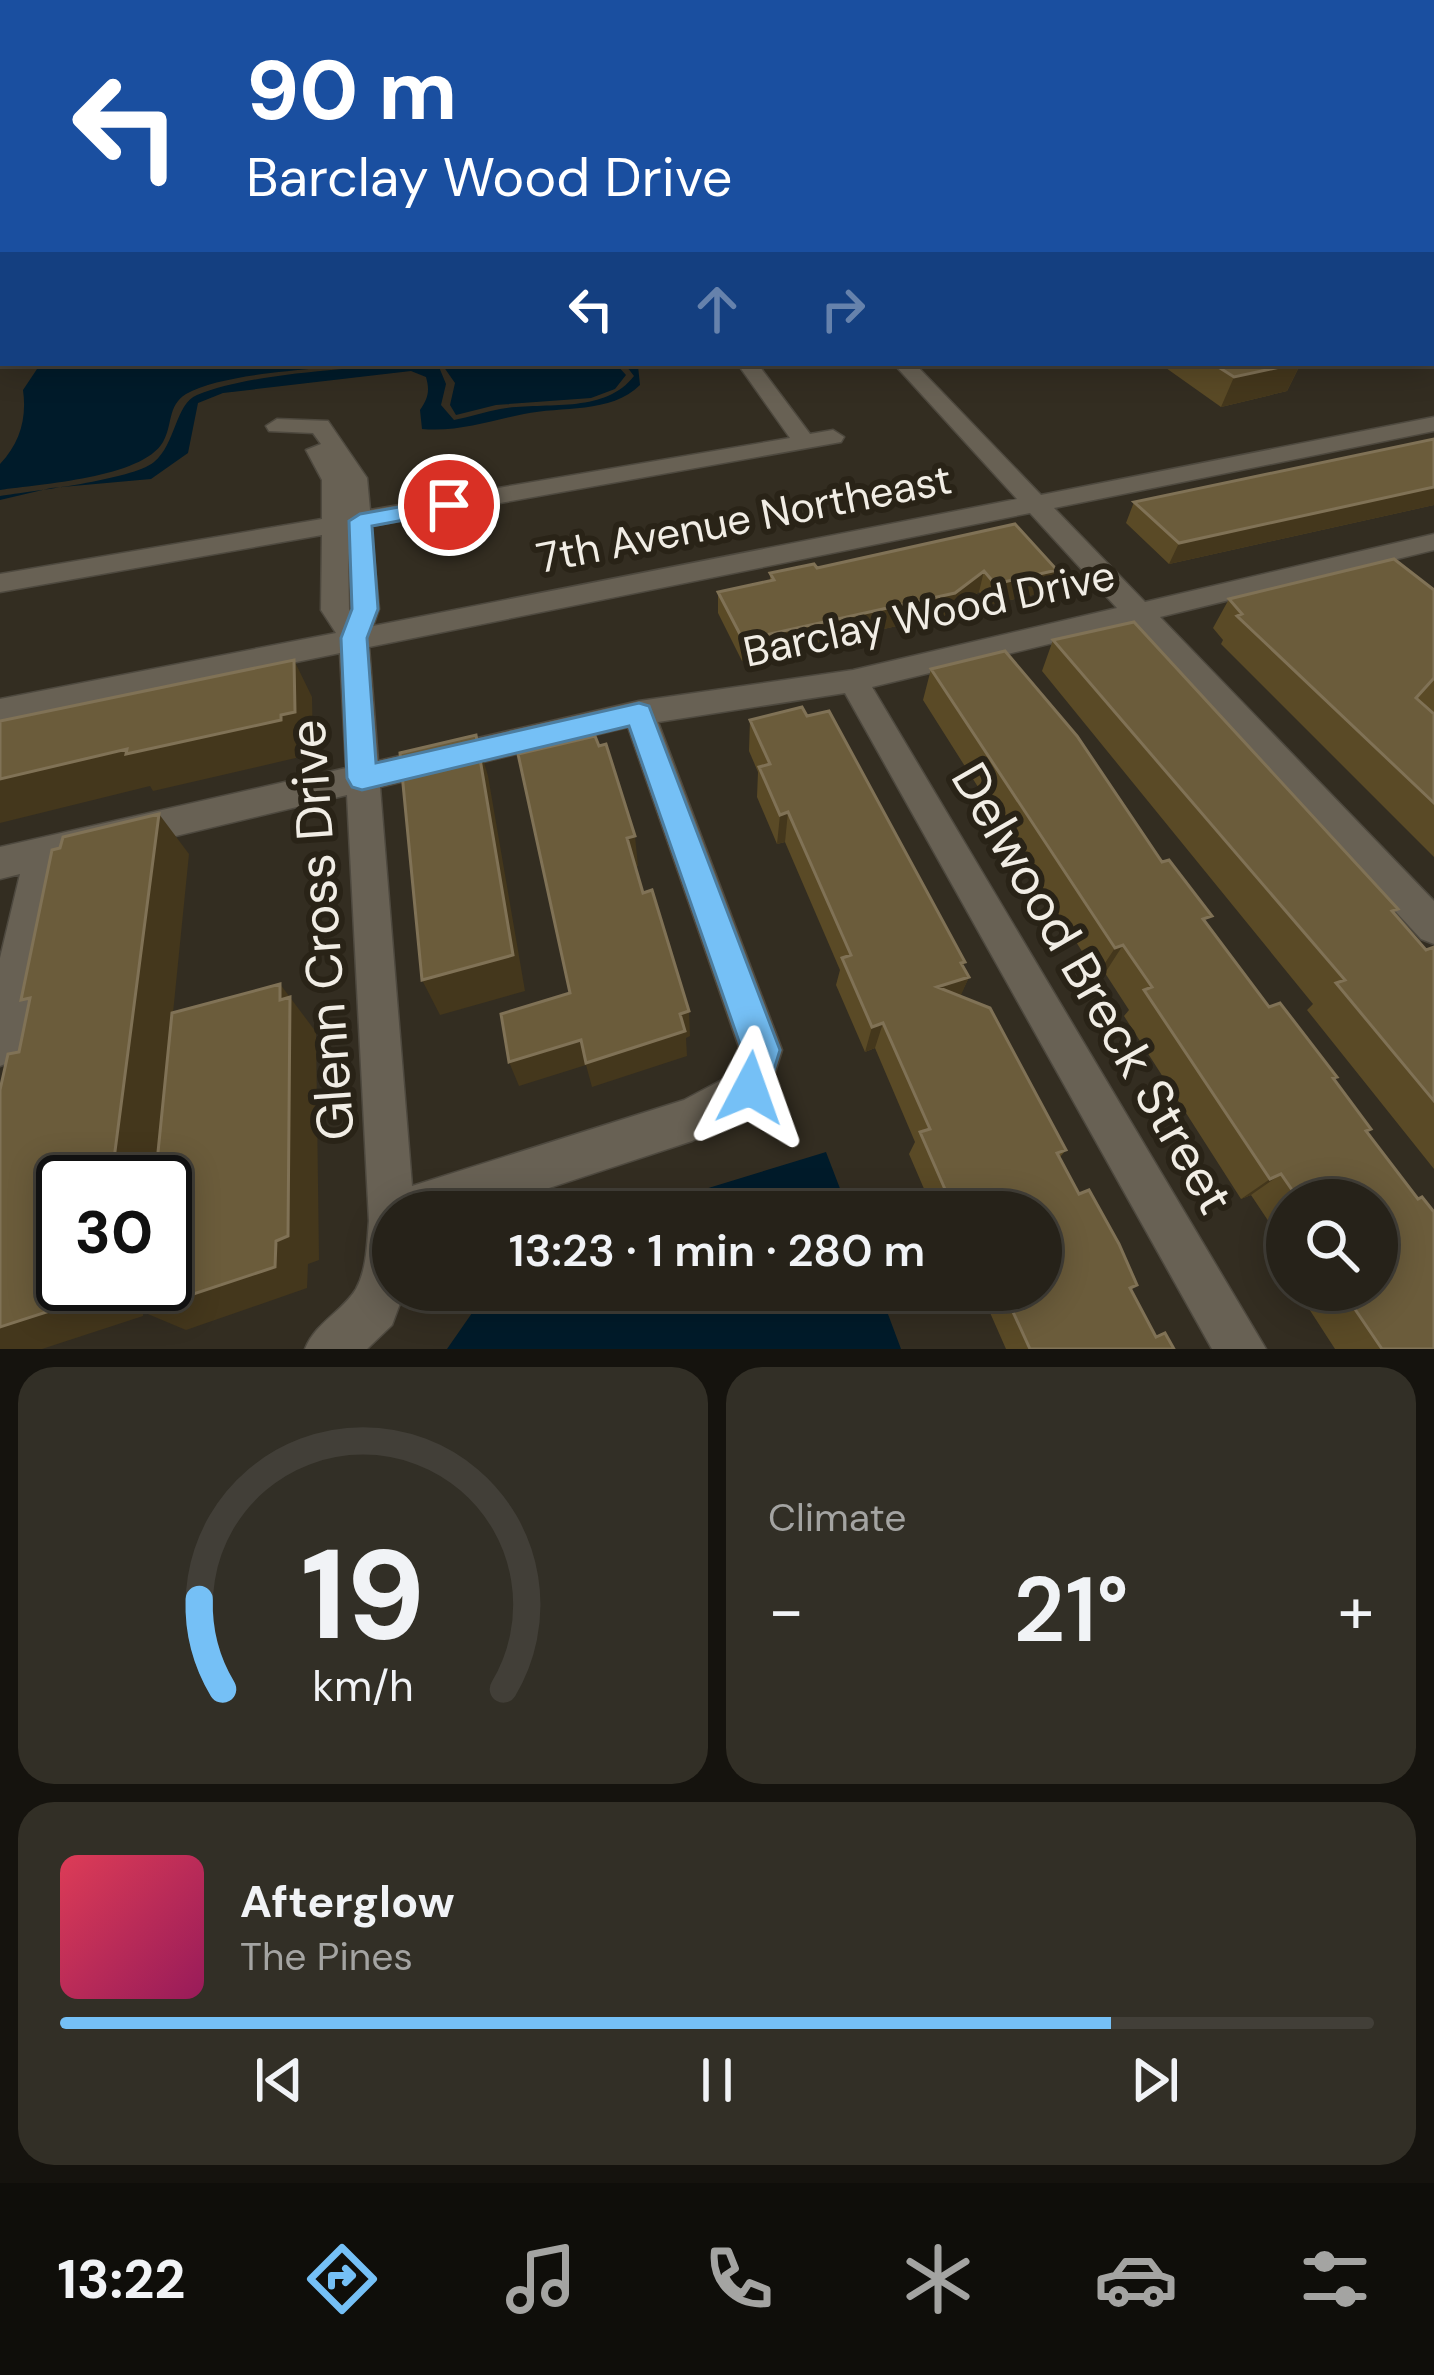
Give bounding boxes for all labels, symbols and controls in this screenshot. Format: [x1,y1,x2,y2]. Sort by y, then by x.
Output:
text: 90 m [246,36,457,145]
icon: left [48,48,204,204]
text: Barclay Wood Drive [246,142,732,213]
icon: left [558,276,624,342]
icon: ahead [684,276,750,342]
icon: right [810,276,876,342]
street label: 7th Avenue Northeast [532,451,956,586]
pin [398,454,500,556]
icon: arrive [416,472,482,538]
street label: Barclay Wood Drive [738,547,1120,680]
street label: Glenn Cross Drive [273,717,370,1142]
street label: Delwood Breck Street [936,751,1249,1226]
position arrow [687,1025,813,1151]
speed limit sign: 30 [36,1155,192,1311]
map controls [1266,1179,1398,1311]
button: search [1266,1179,1398,1311]
text: 13:23 · 1 min · 280 m [509,1221,925,1280]
text: Climate [768,1492,906,1543]
text: 19 [301,1514,425,1677]
text: 21° [1013,1552,1129,1669]
text: − [768,1568,804,1653]
text: + [1338,1568,1374,1653]
text: km/h [312,1657,414,1713]
text: Afterglow [240,1872,455,1931]
text: The Pines [240,1931,413,1982]
icon: previous [246,2047,312,2113]
icon: pause [684,2047,750,2113]
icon: next [1122,2047,1188,2113]
icon: directions [300,2237,384,2321]
icon: music [499,2237,583,2321]
icon: phone [697,2237,781,2321]
icon: climate [896,2237,980,2321]
icon: car [1094,2237,1178,2321]
icon: filters [1293,2237,1377,2321]
text: 13:22 [57,2244,186,2315]

